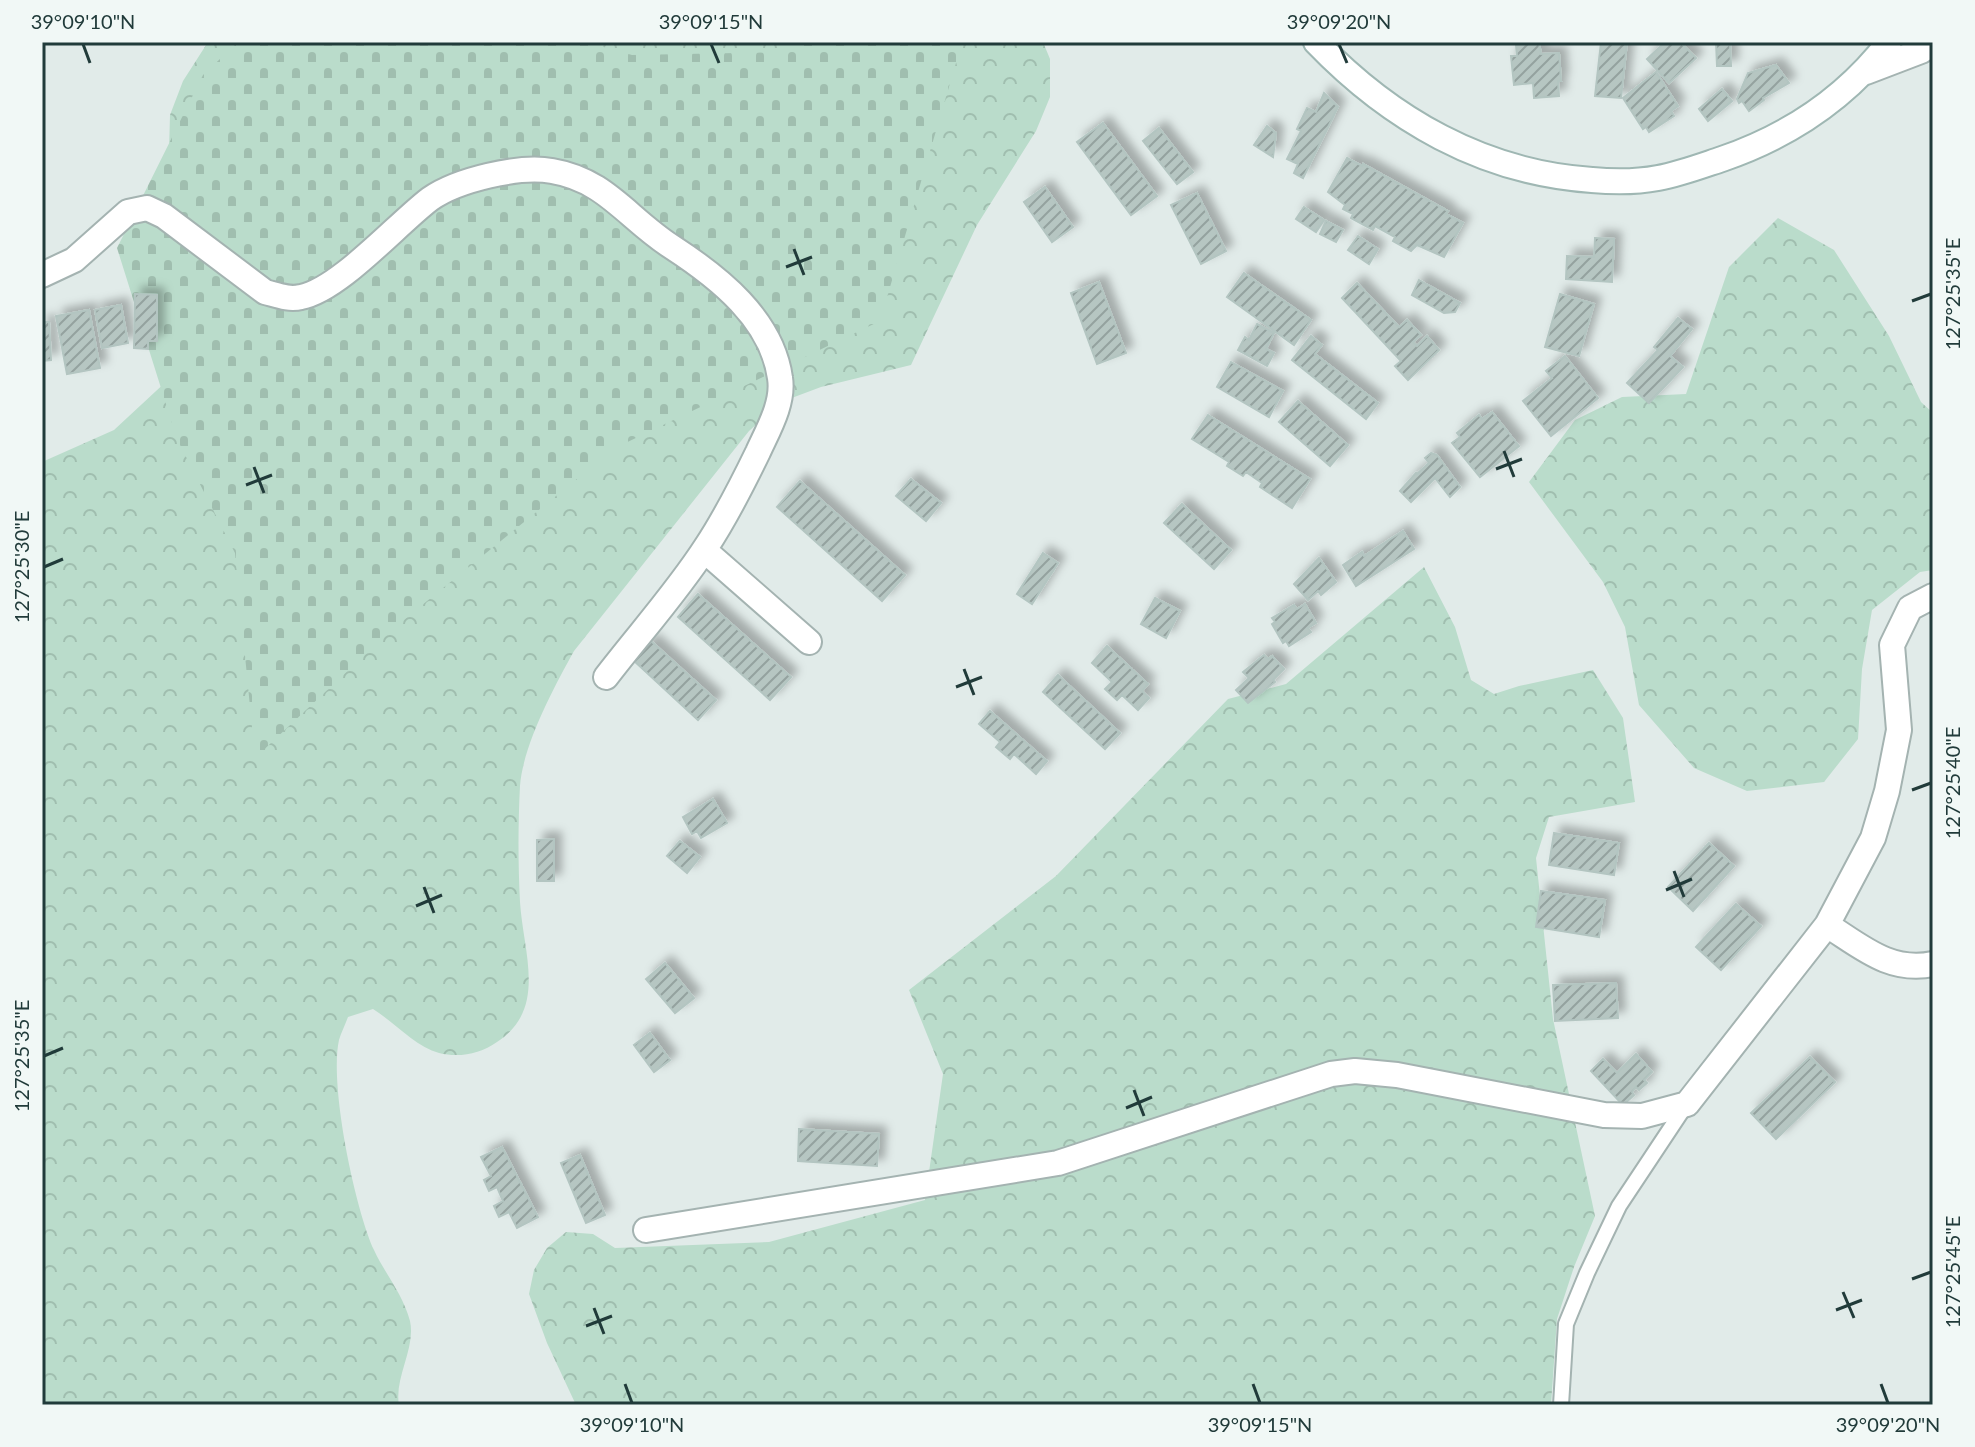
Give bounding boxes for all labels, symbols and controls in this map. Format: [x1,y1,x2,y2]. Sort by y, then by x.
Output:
text: 39°09'10"N [31,9,135,33]
text: 39°09'15"N [659,9,763,33]
text: 39°09'20"N [1287,9,1391,33]
text: 127°25'35"E [1940,238,1964,350]
text: 127°25'30"E [9,511,33,623]
text: 127°25'40"E [1940,727,1964,839]
text: 127°25'35"E [9,1000,33,1112]
text: 127°25'45"E [1940,1216,1964,1328]
text: 39°09'10"N [580,1412,684,1436]
text: 39°09'15"N [1208,1412,1312,1436]
text: 39°09'20"N [1836,1412,1940,1436]

